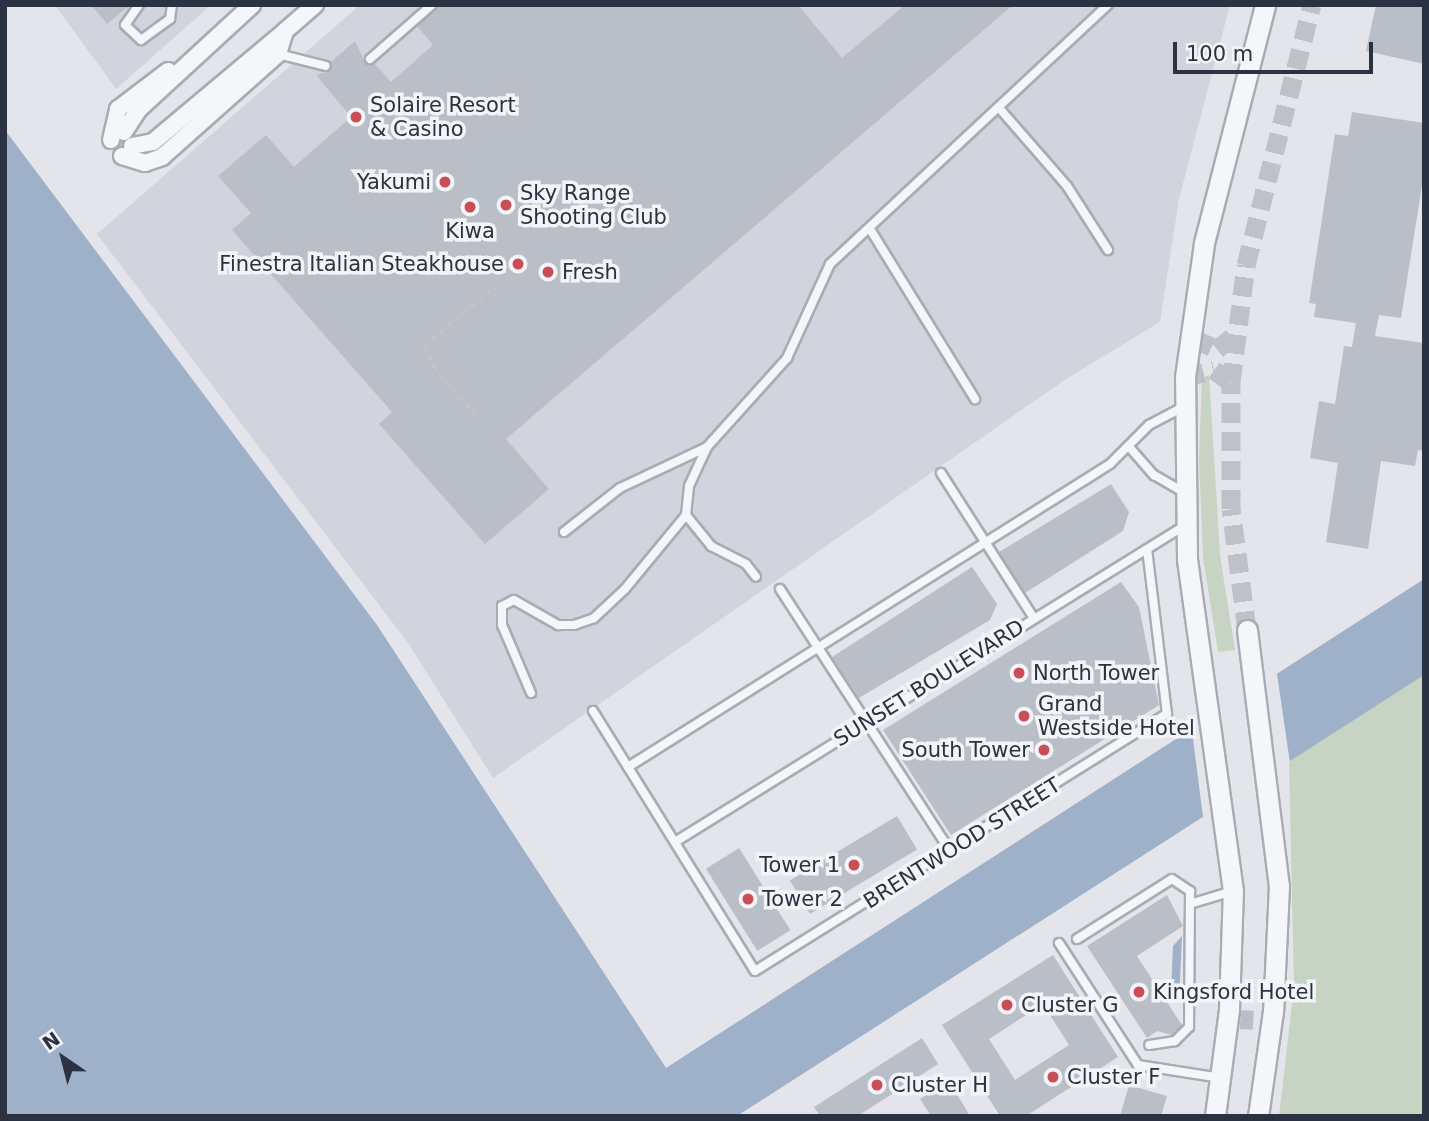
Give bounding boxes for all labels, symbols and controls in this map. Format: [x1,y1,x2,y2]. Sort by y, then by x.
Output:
scale bar [1177,28,1376,72]
text: 100 m [1186,42,1253,66]
place label: Solaire Resort & Casino [370,92,516,142]
marker: Solaire Resort & Casino [348,109,364,125]
place label: Yakumi [357,169,431,195]
marker: Yakumi [437,174,453,190]
place label: Sky Range Shooting Club [520,180,667,230]
marker: Sky Range Shooting Club [498,197,514,213]
marker: Kiwa [462,199,478,215]
place label: Kiwa [445,218,495,244]
place label: Finestra Italian Steakhouse [219,251,504,277]
marker: Finestra Italian Steakhouse [510,256,526,272]
place label: Fresh [562,259,618,285]
marker: Fresh [540,264,556,280]
street label: SUNSET BOULEVARD [829,614,1029,752]
place label: North Tower [1033,660,1159,686]
marker: North Tower [1011,665,1027,681]
place label: Grand Westside Hotel [1038,691,1195,741]
marker: Grand Westside Hotel [1016,708,1032,724]
place label: South Tower [901,737,1030,763]
marker: South Tower [1036,742,1052,758]
street label: BRENTWOOD STREET [859,772,1065,914]
place label: Tower 1 [759,852,840,878]
marker: Tower 1 [846,857,862,873]
place label: Tower 2 [762,886,843,912]
marker: Tower 2 [740,891,756,907]
place label: Kingsford Hotel [1153,979,1314,1005]
marker: Kingsford Hotel [1131,984,1147,1000]
place label: Cluster G [1021,992,1118,1018]
marker: Cluster G [999,997,1015,1013]
north arrow [28,1023,98,1093]
text: N [38,1027,64,1054]
place label: Cluster F [1067,1064,1160,1090]
marker: Cluster F [1045,1069,1061,1085]
place label: Cluster H [891,1072,988,1098]
marker: Cluster H [869,1077,885,1093]

